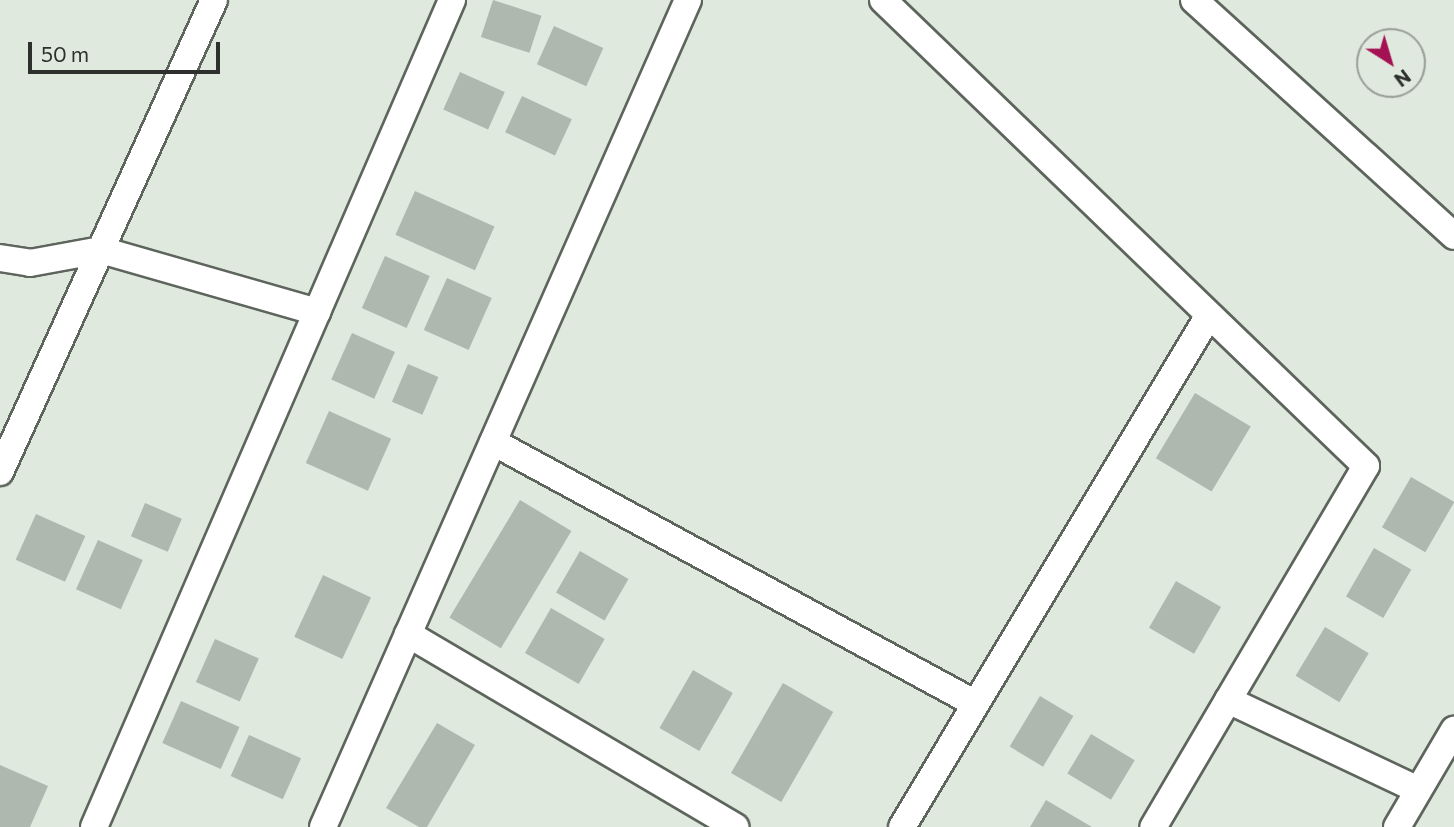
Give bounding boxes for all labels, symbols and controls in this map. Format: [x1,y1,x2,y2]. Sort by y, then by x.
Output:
scale bar [32,28,224,72]
north arrow [1356,28,1426,98]
text: 50 m [41,41,89,66]
text: N [1390,65,1415,92]

